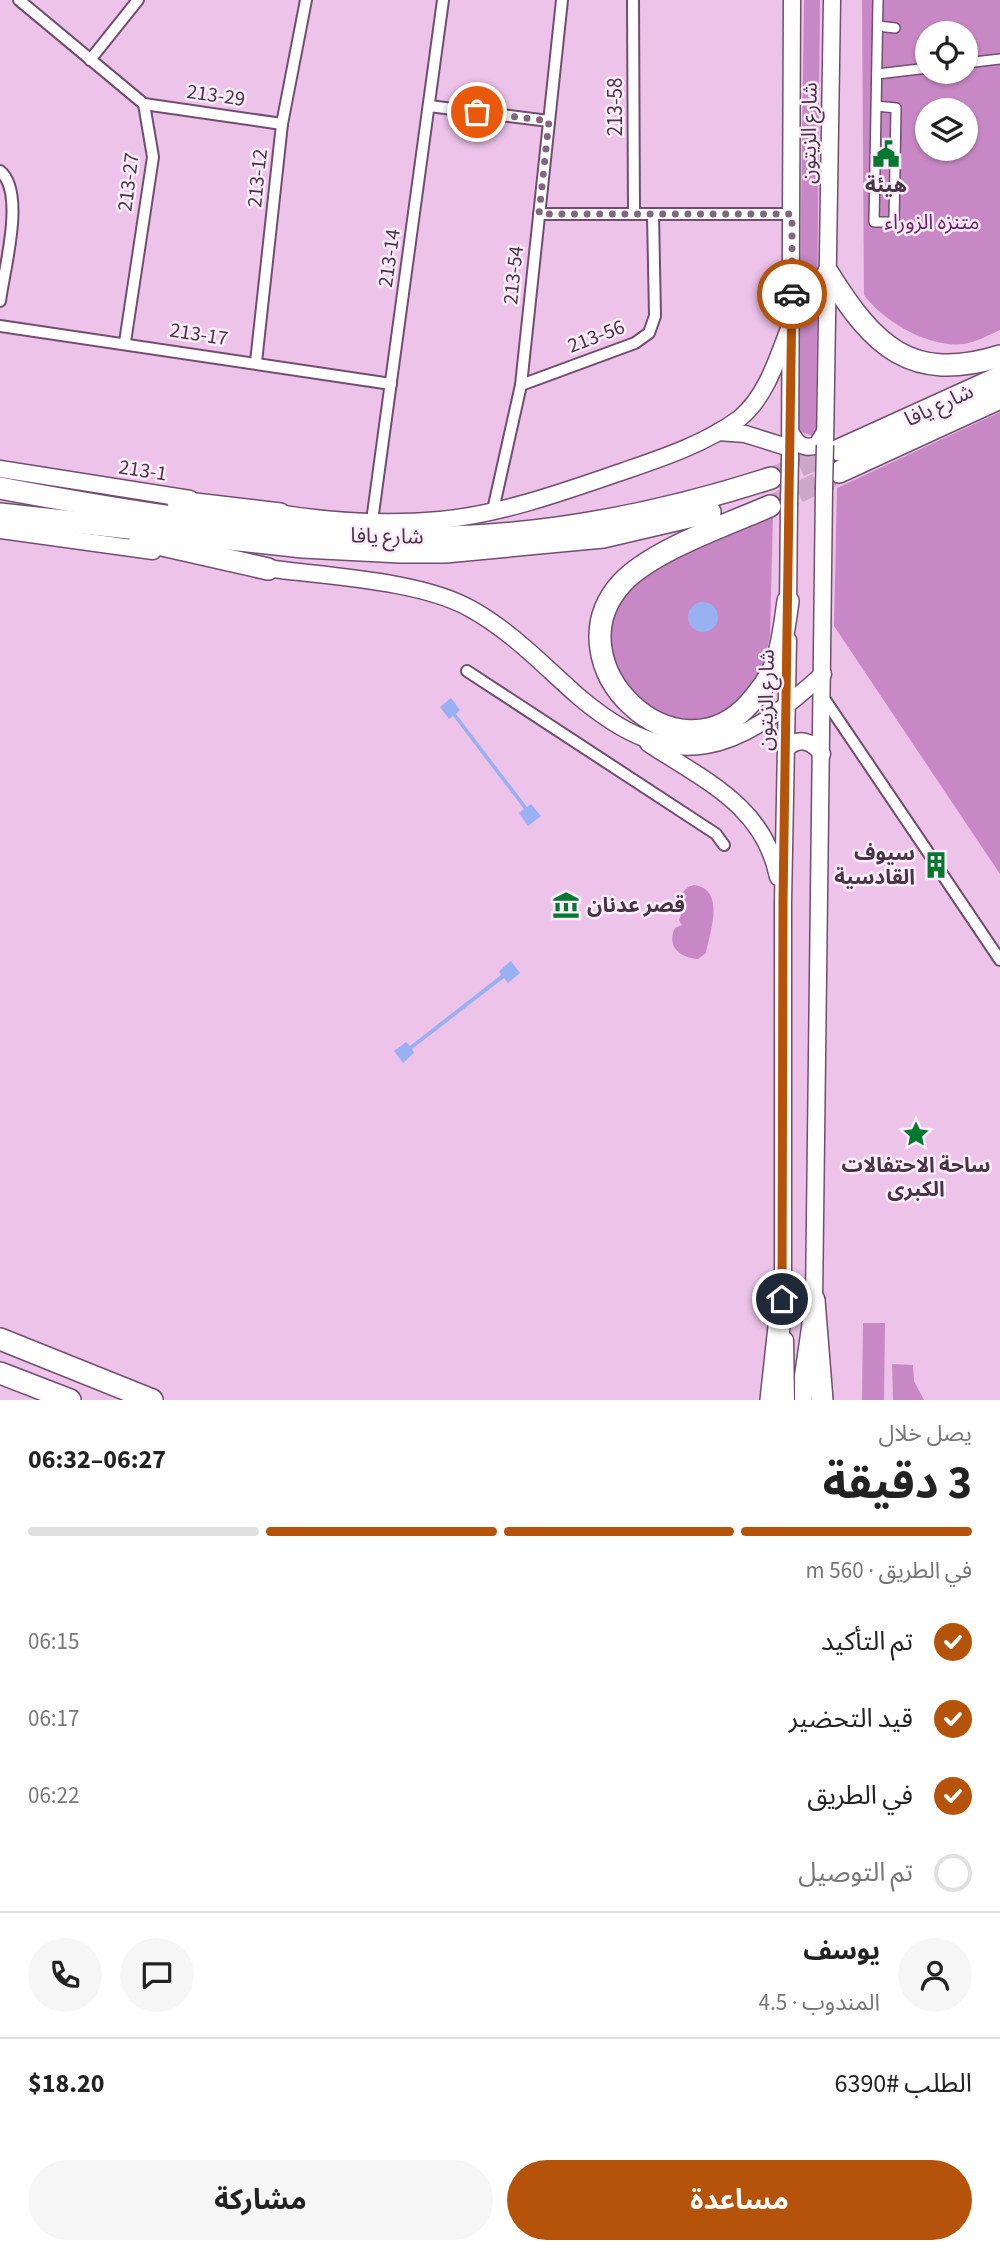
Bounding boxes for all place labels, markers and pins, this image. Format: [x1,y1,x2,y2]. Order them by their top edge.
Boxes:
pin [447,82,507,142]
public building icon: هيئة [871,139,901,169]
place label: هيئة [865,170,907,200]
place label: سيوف القادسية [834,838,915,892]
building icon: سيوف القادسية [921,850,951,880]
museum icon: قصر عدنان [551,890,581,920]
place label: قصر عدنان [587,890,685,920]
place icon: ساحة الاحتفالات الكبرى [901,1119,931,1149]
place label: ساحة الاحتفالات الكبرى [841,1150,991,1204]
pin [752,1269,812,1329]

